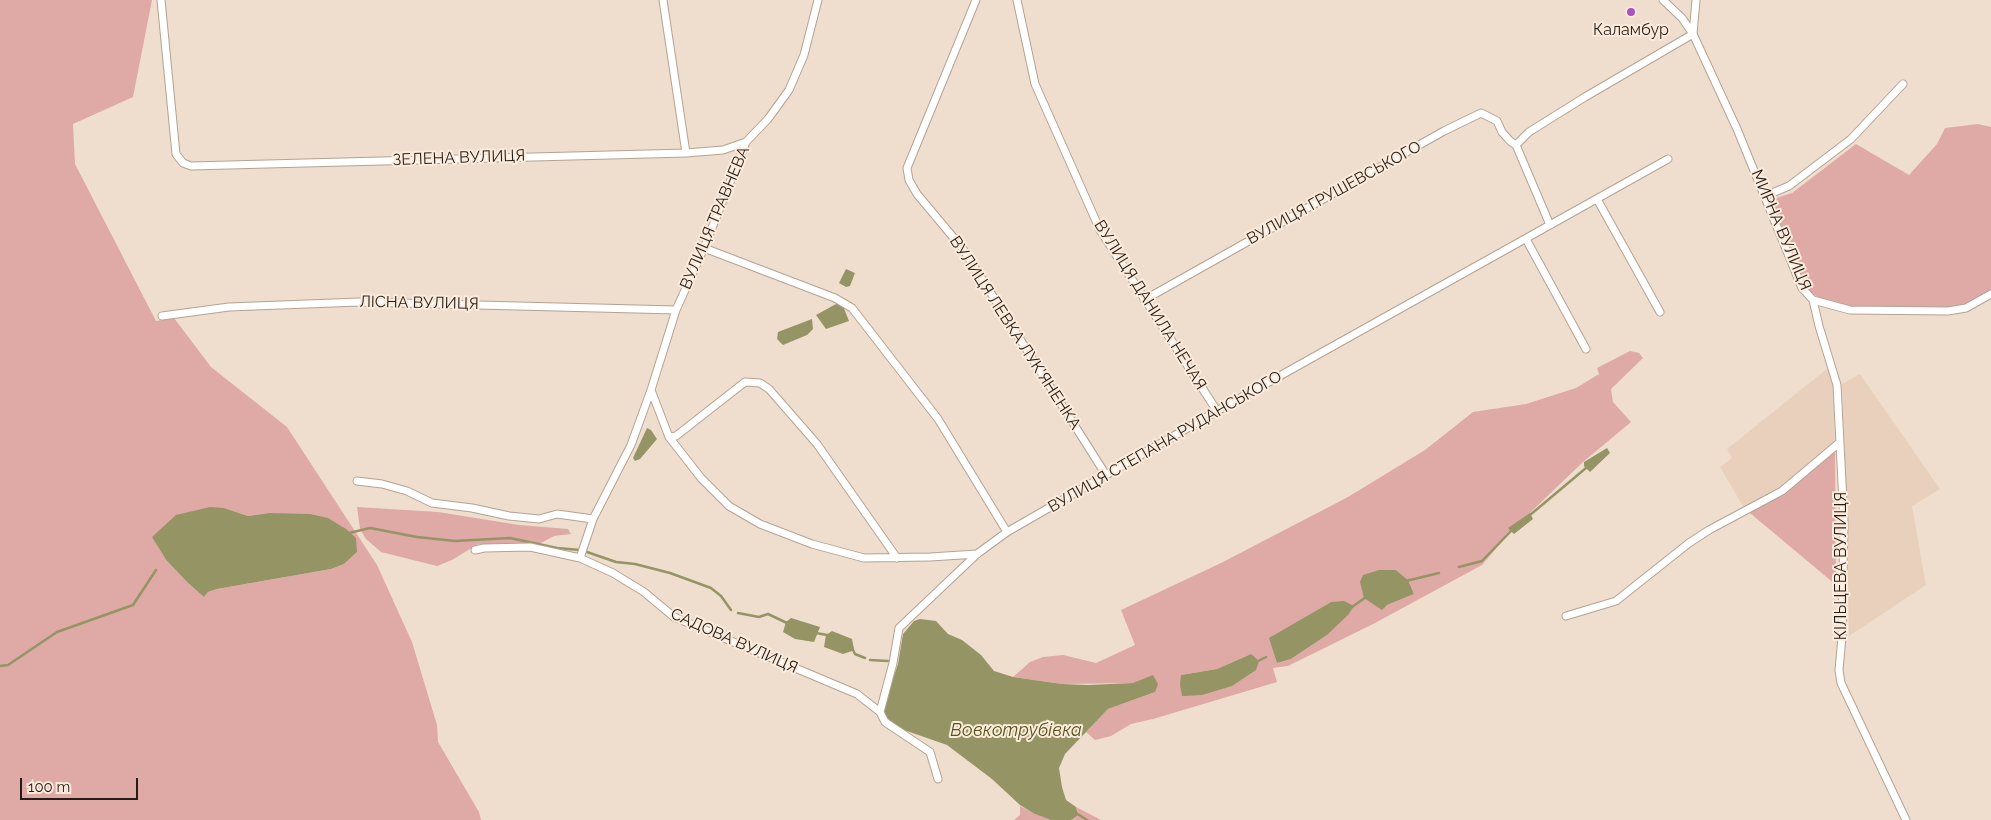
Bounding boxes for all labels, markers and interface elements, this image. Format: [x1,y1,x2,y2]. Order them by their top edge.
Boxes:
marker: Каламбур [1625,6,1637,18]
place label: Каламбур [1593,20,1669,40]
street label: ВУЛИЦЯ ГРУШЕВСЬКОГО [1243,137,1425,249]
street label: ВУЛИЦЯ ТРАВНЕВА [676,144,754,292]
street label: ЗЕЛЕНА ВУЛИЦЯ [392,146,526,170]
street label: МИРНА ВУЛИЦЯ [1747,167,1815,293]
street label: ВУЛИЦЯ ДАНИЛА НЕЧАЯ [1090,217,1210,393]
street label: ВУЛИЦЯ ЛЕВКА ЛУК'ЯНЕНКА [945,233,1085,433]
street label: ЛІСНА ВУЛИЦЯ [359,292,479,314]
street label: ВУЛИЦЯ СТЕПАНА РУДАНСЬКОГО [1045,367,1285,517]
street label: КІЛЬЦЕВА ВУЛИЦЯ [1831,492,1851,640]
street label: САДОВА ВУЛИЦЯ [667,604,801,678]
water label: Вовкотрубівка [950,720,1082,742]
scale bar [22,768,140,800]
text: 100 m [28,778,70,796]

